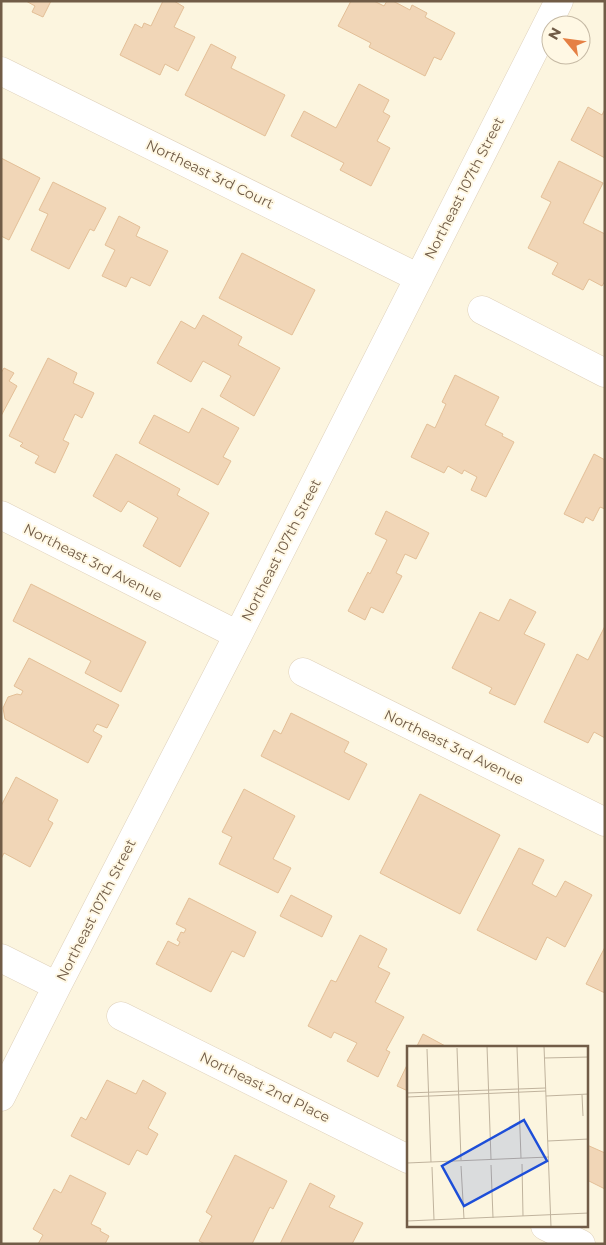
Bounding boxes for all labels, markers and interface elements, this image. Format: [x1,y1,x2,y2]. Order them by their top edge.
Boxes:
north arrow [541,15,591,65]
text: N [544,24,565,43]
street label: Northeast 107th Street [420,114,508,262]
street label: Northeast 3rd Court [143,135,277,213]
street label: Northeast 107th Street [237,476,325,624]
street label: Northeast 3rd Avenue [21,519,165,605]
street label: Northeast 3rd Avenue [381,705,527,789]
street label: Northeast 107th Street [52,836,140,984]
inset map [407,1046,588,1228]
street label: Northeast 2nd Place [197,1048,333,1126]

